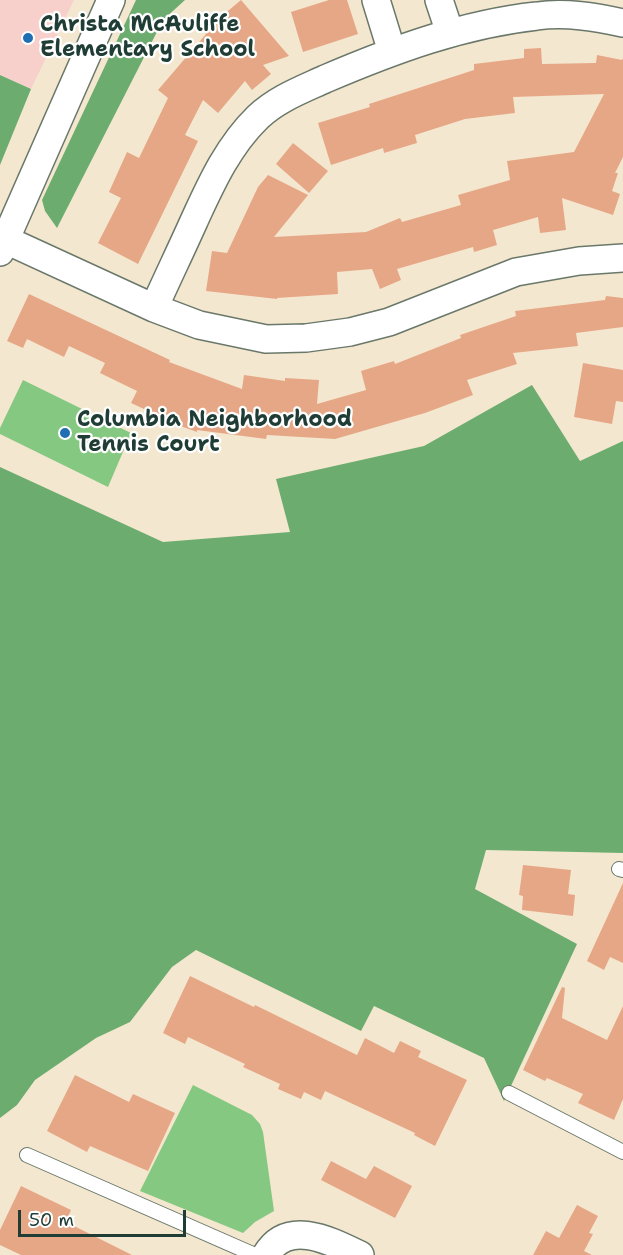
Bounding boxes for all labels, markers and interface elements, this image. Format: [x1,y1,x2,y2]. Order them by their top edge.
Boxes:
place label: Christa McAuliffe Elementary School [40,12,255,63]
marker: Christa McAuliffe Elementary School [21,31,35,45]
place label: Columbia Neighborhood Tennis Court [77,407,352,458]
marker: Columbia Neighborhood Tennis Court [58,426,72,440]
scale bar [21,1198,189,1236]
text: 50 m [29,1208,74,1232]

